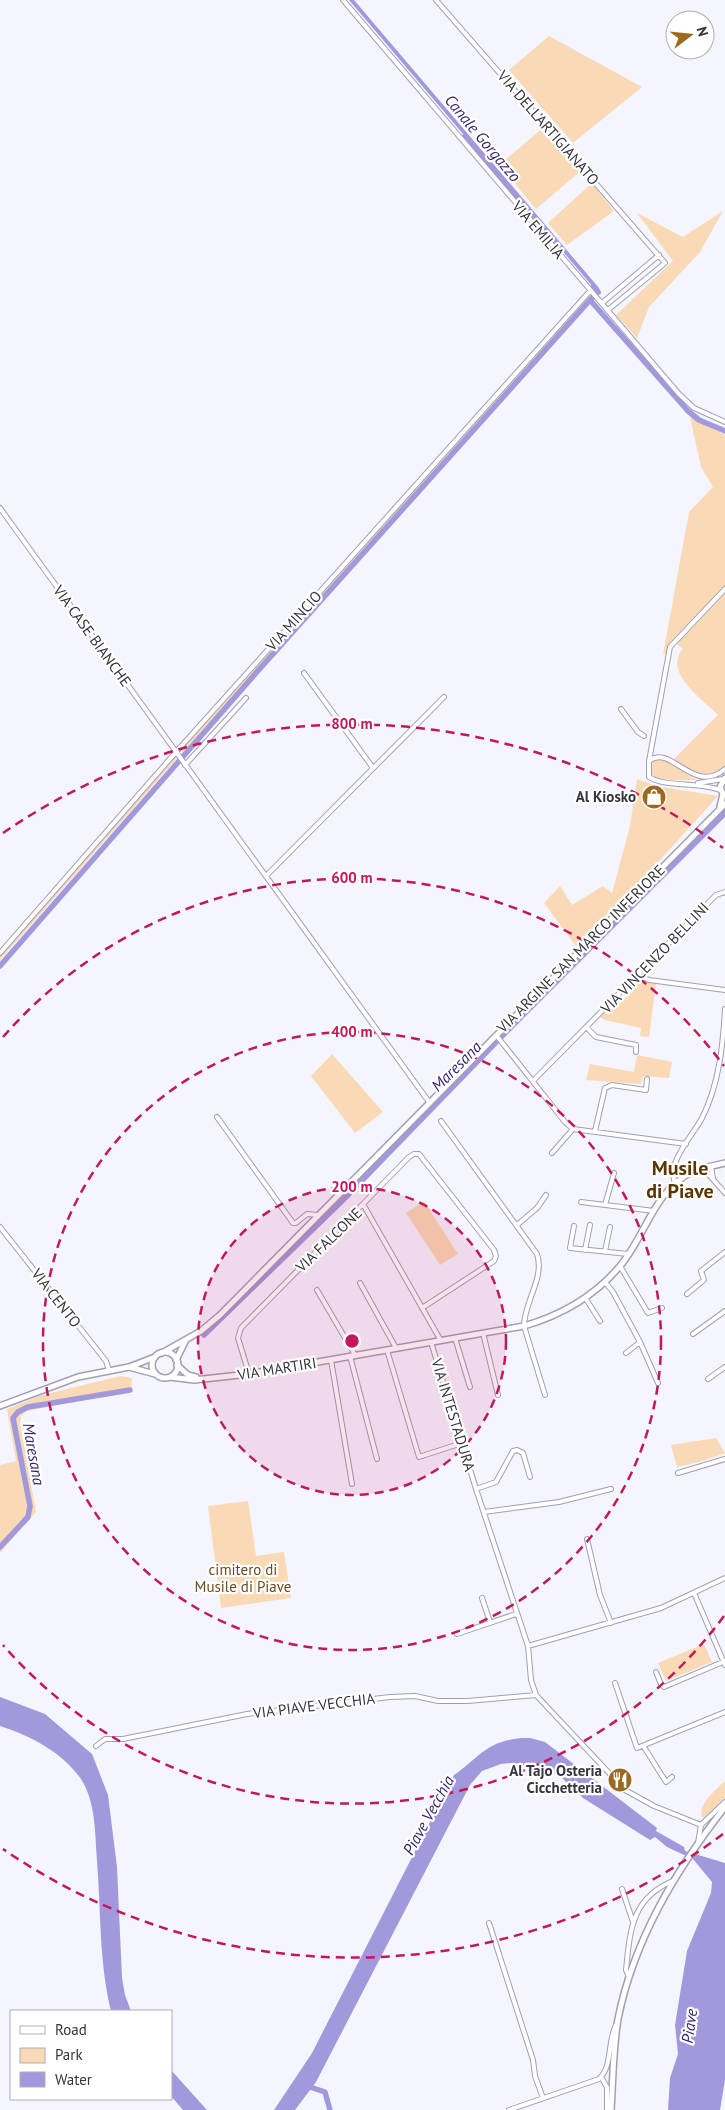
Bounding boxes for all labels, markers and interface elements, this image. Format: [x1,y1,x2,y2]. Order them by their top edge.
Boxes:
north arrow [665,10,715,60]
text: N [693,25,712,38]
street label: VIA DELL'ARTIGIANATO [493,66,603,189]
water label: Canale Gorgazzo [441,90,525,186]
street label: VIA EMILIA [508,196,569,263]
street label: VIA CASE BIANCHE [49,581,136,690]
street label: VIA MINCIO [261,587,326,655]
text: 800 m [331,714,373,733]
shop icon: Al Kiosko [641,784,667,810]
place label: Al Kiosko [576,787,636,806]
street label: VIA ARGINE SAN MARCO INFERIORE [492,861,669,1037]
text: 600 m [331,868,373,887]
street label: VIA VINCENZO BELLINI [596,898,713,1018]
text: 400 m [331,1022,373,1041]
water label: Maresana [427,1037,485,1095]
district label: Musile di Piave [646,1155,714,1204]
text: 200 m [331,1177,373,1196]
street label: VIA FALCONE [291,1203,366,1277]
street label: VIA CENTO [27,1264,85,1331]
centre of rings [343,1332,361,1350]
street label: VIA MARTIRI [235,1353,318,1384]
street label: VIA INTESTADURA [427,1355,480,1474]
water label: Maresana [19,1421,49,1487]
park label: cimitero di Musile di Piave [195,1560,291,1596]
street label: VIA PIAVE VECCHIA [251,1689,376,1723]
place label: Al Tajo Osteria Cicchetteria [509,1761,602,1797]
restaurant icon: Al Tajo Osteria Cicchetteria [607,1767,633,1793]
water label: Piave Vecchia [398,1772,458,1858]
water label: Piave [677,2007,701,2045]
legend [10,2010,172,2100]
text: Road [55,2020,87,2039]
text: Park [55,2045,83,2064]
text: Water [55,2070,92,2089]

